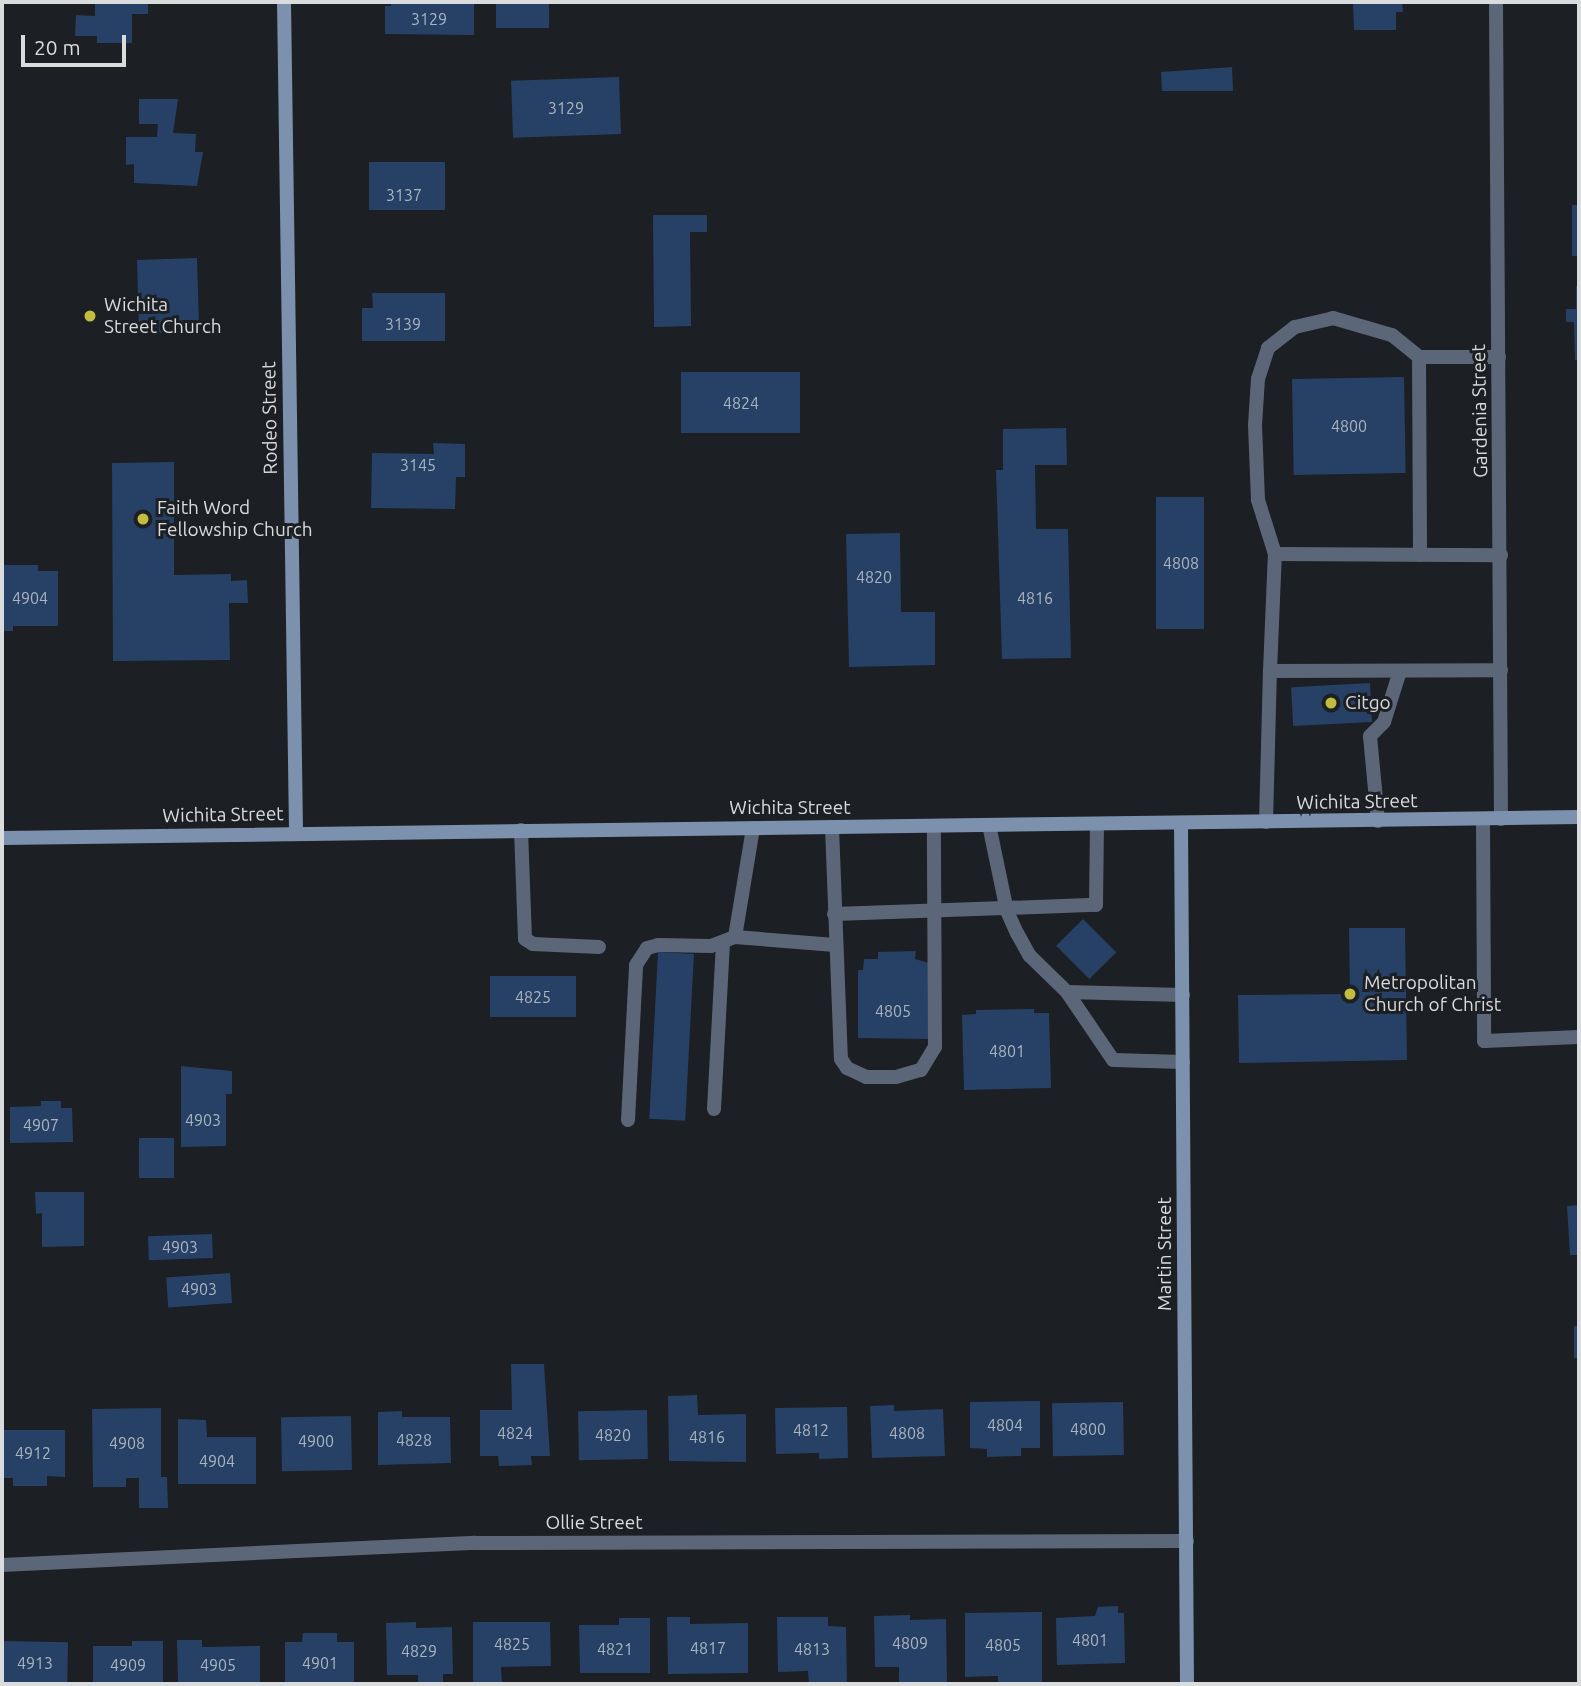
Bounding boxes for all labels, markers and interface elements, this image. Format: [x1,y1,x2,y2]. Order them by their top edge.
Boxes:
house number: 3129 [411,9,447,29]
scale bar [24,21,130,65]
text: 20 m [34,35,81,59]
house number: 3129 [548,98,584,118]
house number: 3137 [386,185,422,205]
place label: Wichita Street Church [104,294,222,338]
marker: Wichita Street Church [82,308,98,324]
house number: 3139 [385,314,421,334]
street label: Gardenia Street [1467,344,1493,478]
street label: Rodeo Street [258,361,282,475]
house number: 4824 [723,393,759,413]
house number: 4800 [1331,416,1367,436]
house number: 3145 [400,455,436,475]
place label: Faith Word Fellowship Church [157,497,313,541]
marker: Faith Word Fellowship Church [135,511,151,527]
house number: 4808 [1163,553,1199,573]
house number: 4820 [856,567,892,587]
house number: 4904 [12,588,48,608]
house number: 4816 [1017,588,1053,608]
place label: Citgo [1345,692,1391,714]
marker: Citgo [1323,695,1339,711]
street label: Wichita Street [1296,790,1418,814]
street label: Wichita Street [729,797,851,819]
street label: Wichita Street [162,803,284,827]
place label: Metropolitan Church of Christ [1364,972,1501,1016]
marker: Metropolitan Church of Christ [1342,986,1358,1002]
house number: 4825 [515,987,551,1007]
house number: 4805 [875,1001,911,1021]
house number: 4801 [989,1041,1025,1061]
house number: 4903 [185,1110,221,1130]
house number: 4907 [23,1115,59,1135]
street label: Martin Street [1154,1197,1176,1311]
house number: 4903 [162,1237,198,1257]
house number: 4903 [181,1279,217,1299]
house number: 4804 [987,1415,1023,1435]
house number: 4800 [1070,1419,1106,1439]
house number: 4812 [793,1420,829,1440]
house number: 4824 [497,1423,533,1443]
house number: 4808 [889,1423,925,1443]
house number: 4820 [595,1425,631,1445]
house number: 4816 [689,1427,725,1447]
house number: 4828 [396,1430,432,1450]
house number: 4900 [298,1431,334,1451]
house number: 4908 [109,1433,145,1453]
house number: 4912 [15,1443,51,1463]
house number: 4904 [199,1451,235,1471]
street label: Ollie Street [545,1512,643,1534]
house number: 4801 [1072,1630,1108,1650]
house number: 4809 [892,1633,928,1653]
house number: 4825 [494,1634,530,1654]
house number: 4805 [985,1635,1021,1655]
house number: 4817 [690,1638,726,1658]
house number: 4821 [597,1639,633,1659]
house number: 4813 [794,1639,830,1659]
house number: 4829 [401,1641,437,1661]
house number: 4913 [17,1653,53,1673]
house number: 4901 [302,1653,338,1673]
house number: 4909 [110,1655,146,1675]
house number: 4905 [200,1655,236,1675]

